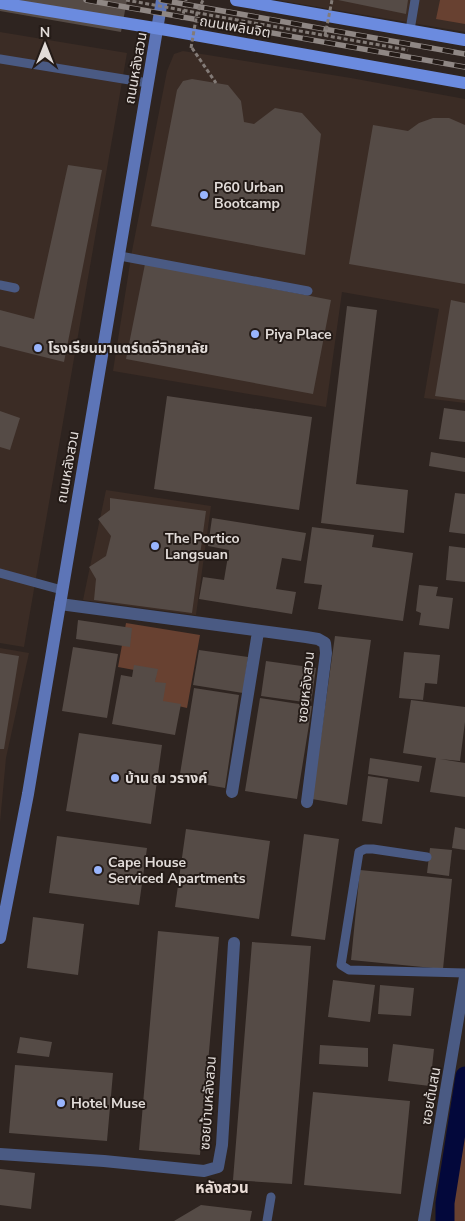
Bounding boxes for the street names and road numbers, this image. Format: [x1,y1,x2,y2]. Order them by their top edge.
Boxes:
street label: ถนนเพลินจิต [198,11,272,43]
street label: ถนนหลังสวน [120,30,152,106]
street label: ถนนหลังสวน [52,429,84,505]
street label: ซอยหลังสวน [293,651,319,723]
street label: ซอยบ้านหลังสวน [195,1055,221,1151]
street label: ซอยต้นสน [417,1066,445,1126]

